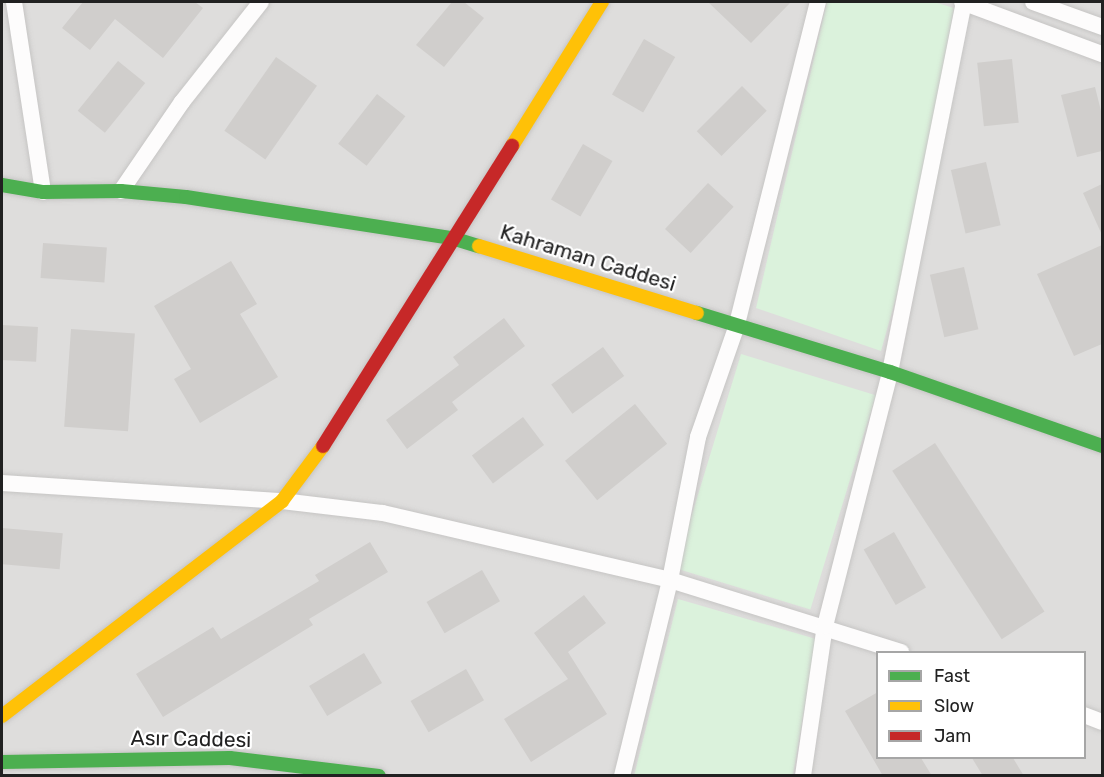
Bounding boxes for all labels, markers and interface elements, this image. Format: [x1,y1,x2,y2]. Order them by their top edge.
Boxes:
street label: Kahraman Caddesi [497,219,679,297]
legend [876,651,1086,759]
text: Fast [934,665,970,687]
text: Slow [934,695,974,717]
street label: Asır Caddesi [130,725,252,753]
text: Jam [934,725,971,747]

